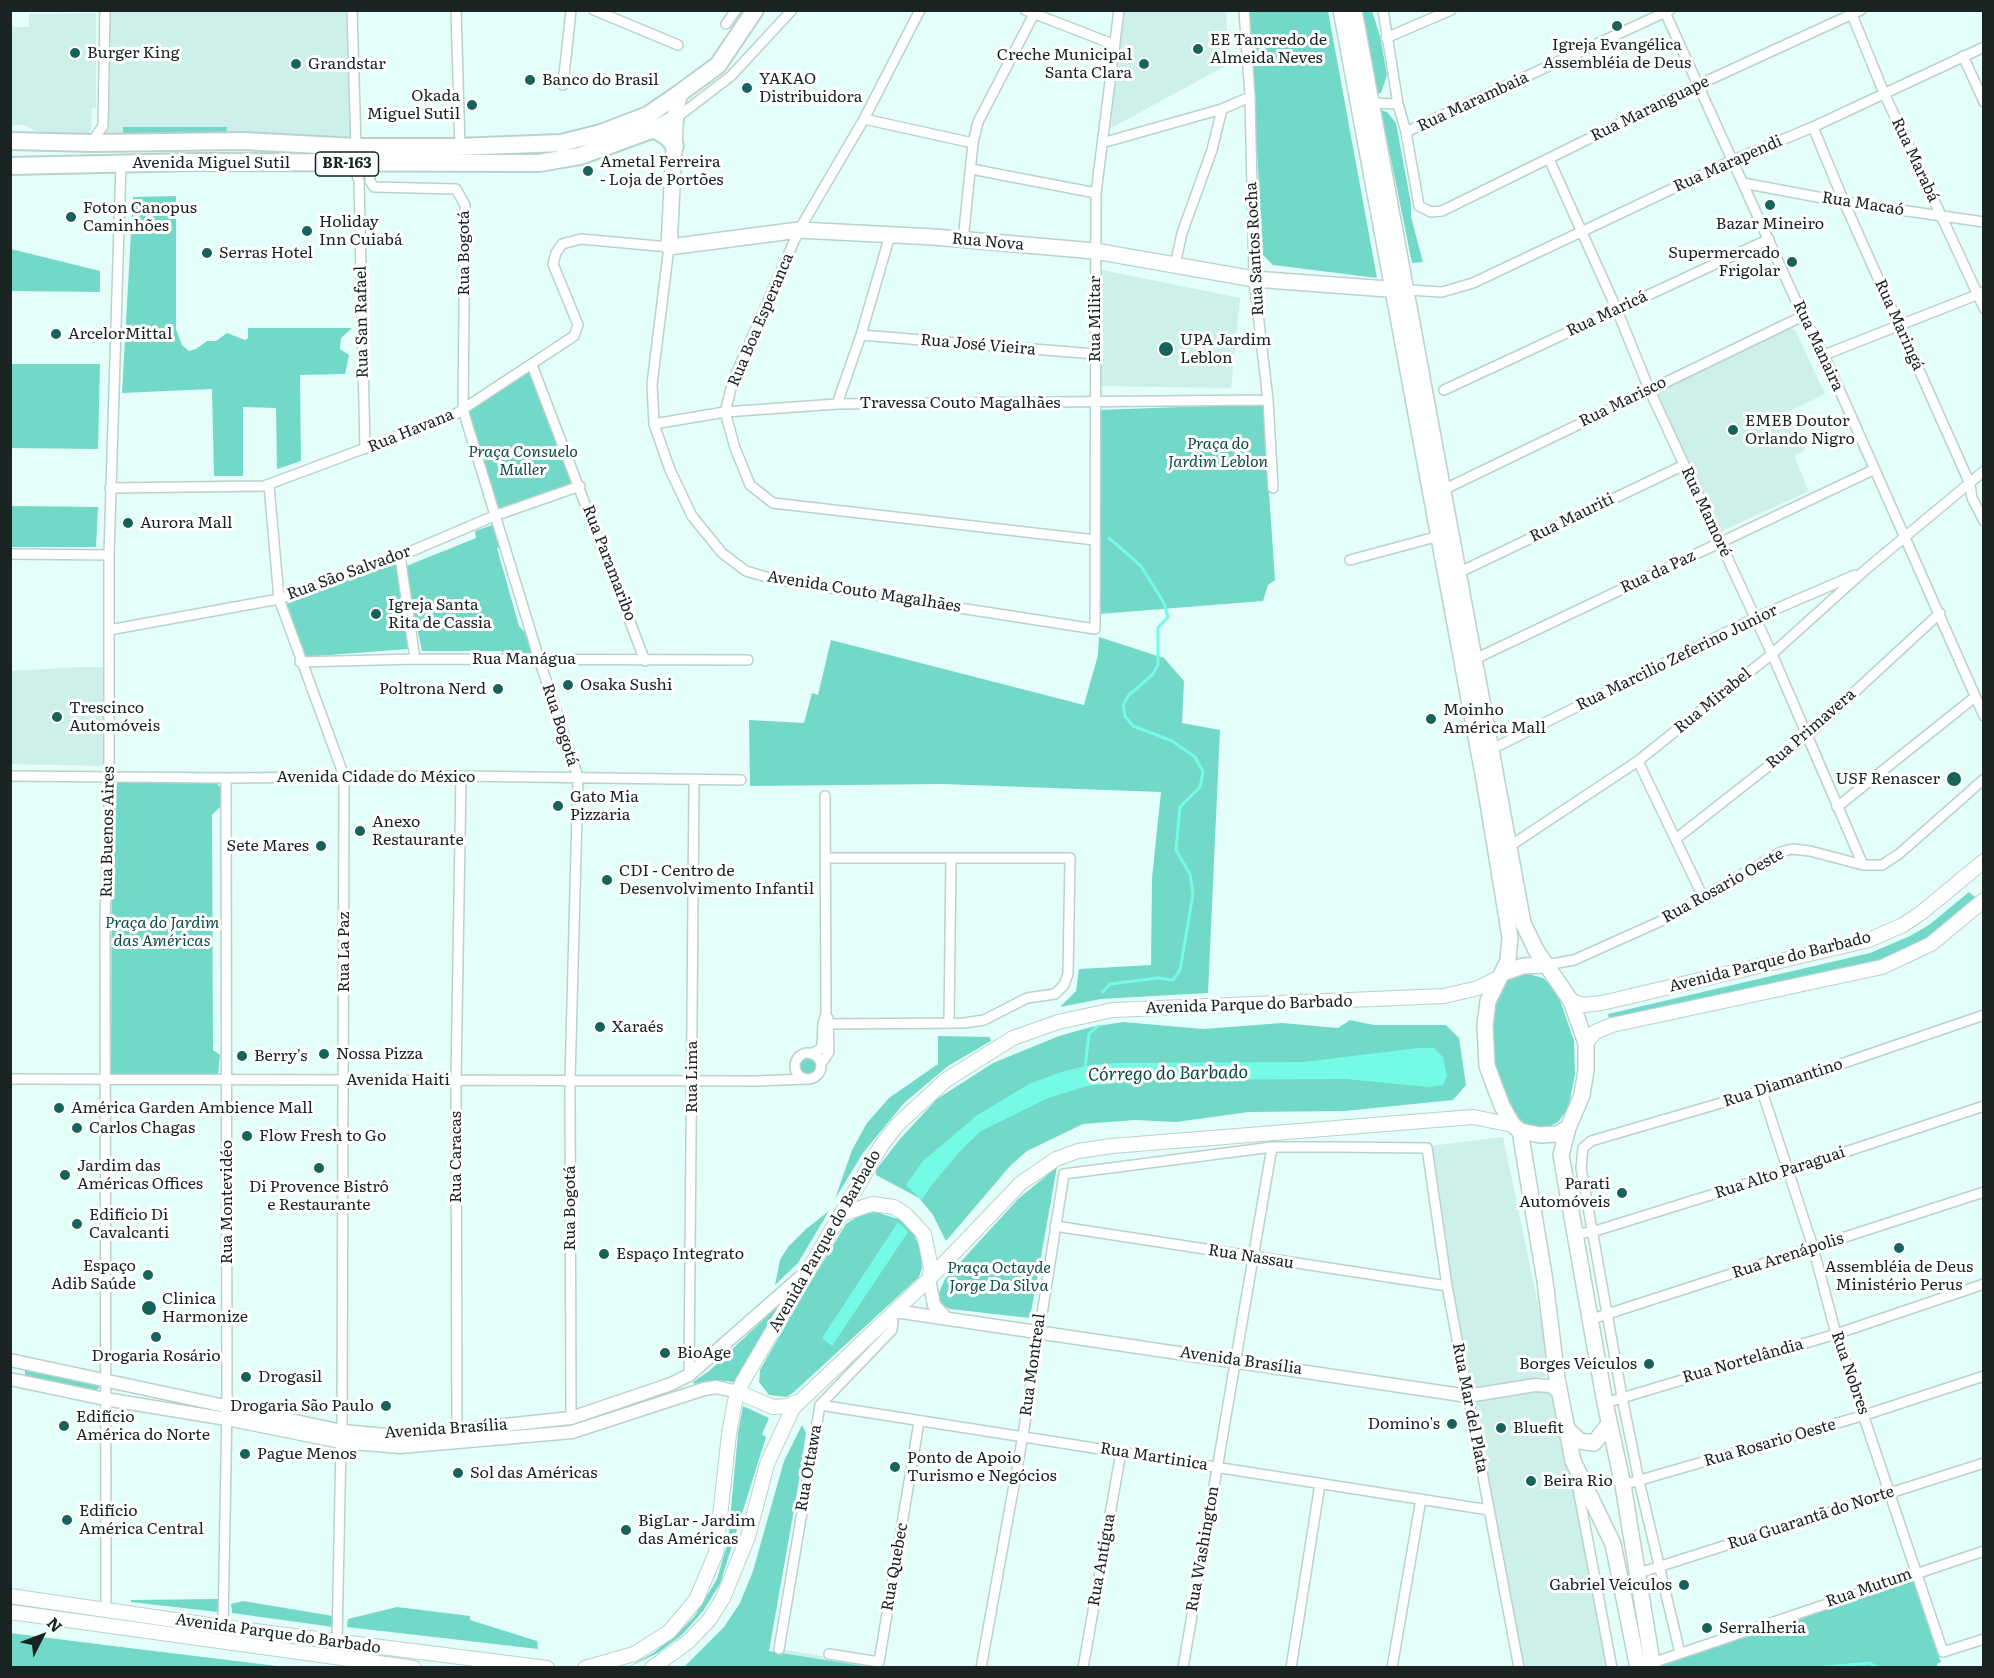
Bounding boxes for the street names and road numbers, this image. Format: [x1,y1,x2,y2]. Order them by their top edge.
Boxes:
street label: Rua Marambaia [1414,68,1532,136]
street label: Rua Maranguape [1588,72,1712,146]
street label: Rua Marabá [1887,115,1943,205]
street label: Rua Marapendi [1671,131,1785,197]
road number: BR-163 [316,152,378,176]
street label: Avenida Miguel Sutil [132,153,290,173]
street label: Rua Santos Rocha [1242,181,1268,317]
street label: Rua Macaó [1821,188,1905,220]
street label: Rua Bogotá [454,210,474,296]
street label: Rua Nova [951,229,1025,255]
street label: Rua Boa Esperanca [724,250,798,390]
street label: Rua San Rafael [351,266,373,378]
street label: Rua Militar [1085,276,1105,362]
street label: Rua Maringá [1870,276,1928,374]
street label: Rua Maricá [1564,287,1650,341]
street label: Rua Manaira [1789,298,1847,394]
street label: Rua José Vieira [920,330,1036,360]
street label: Rua Marisco [1576,373,1670,431]
street label: Travessa Couto Magalhães [859,393,1061,413]
street label: Rua Havana [365,405,457,457]
street label: Rua Mamoré [1677,464,1735,560]
street label: Rua Mauriti [1527,489,1617,547]
street label: Rua Paramaribo [578,502,640,624]
street label: Rua São Salvador [284,542,414,604]
street label: Rua da Paz [1617,546,1699,598]
street label: Avenida Couto Magalhães [766,567,962,617]
street label: Rua Marcilio Zeferino Junior [1573,601,1781,715]
street label: Rua Manágua [472,649,576,669]
street label: Rua Mirabel [1671,664,1755,738]
street label: Rua Bogotá [538,681,582,769]
street label: Rua Primavera [1762,685,1860,773]
street label: Rua Buenos Aires [97,766,119,898]
street label: Avenida Cidade do México [277,767,475,787]
street label: Rua Rosario Oeste [1659,845,1787,927]
street label: Rua La Paz [334,912,354,992]
street label: Avenida Parque do Barbado [1667,928,1873,996]
street label: Avenida Parque do Barbado [1145,992,1353,1018]
street label: Rua Lima [682,1041,702,1113]
street label: Rua Diamantino [1721,1055,1845,1111]
street label: Avenida Haiti [346,1070,450,1090]
street label: Rua Caracas [446,1111,466,1203]
street label: Rua Montevidéo [217,1140,237,1264]
street label: Rua Alto Paraguai [1712,1143,1848,1203]
street label: Avenida Parque do Barbado [765,1146,885,1336]
street label: Rua Bogotá [560,1165,580,1251]
street label: Rua Arenápolis [1730,1229,1846,1283]
street label: Rua Nassau [1207,1241,1295,1273]
street label: Rua Montreal [1016,1312,1050,1418]
street label: Rua Nobres [1827,1329,1873,1417]
street label: Rua Nortelândia [1680,1335,1806,1387]
street label: Rua Mar del Plata [1448,1341,1492,1475]
street label: Avenida Brasília [1178,1343,1304,1379]
street label: Avenida Brasília [384,1415,508,1443]
street label: Rua Rosario Oeste [1702,1415,1838,1471]
street label: Rua Ottawa [792,1423,826,1513]
street label: Rua Martinica [1099,1439,1209,1475]
street label: Rua Guarantã do Norte [1725,1482,1897,1554]
street label: Rua Washington [1182,1485,1224,1613]
street label: Rua Antigua [1084,1512,1120,1608]
street label: Rua Quebec [878,1522,912,1612]
street label: Rua Mutum [1823,1564,1915,1612]
street label: Avenida Parque do Barbado [174,1610,382,1658]

